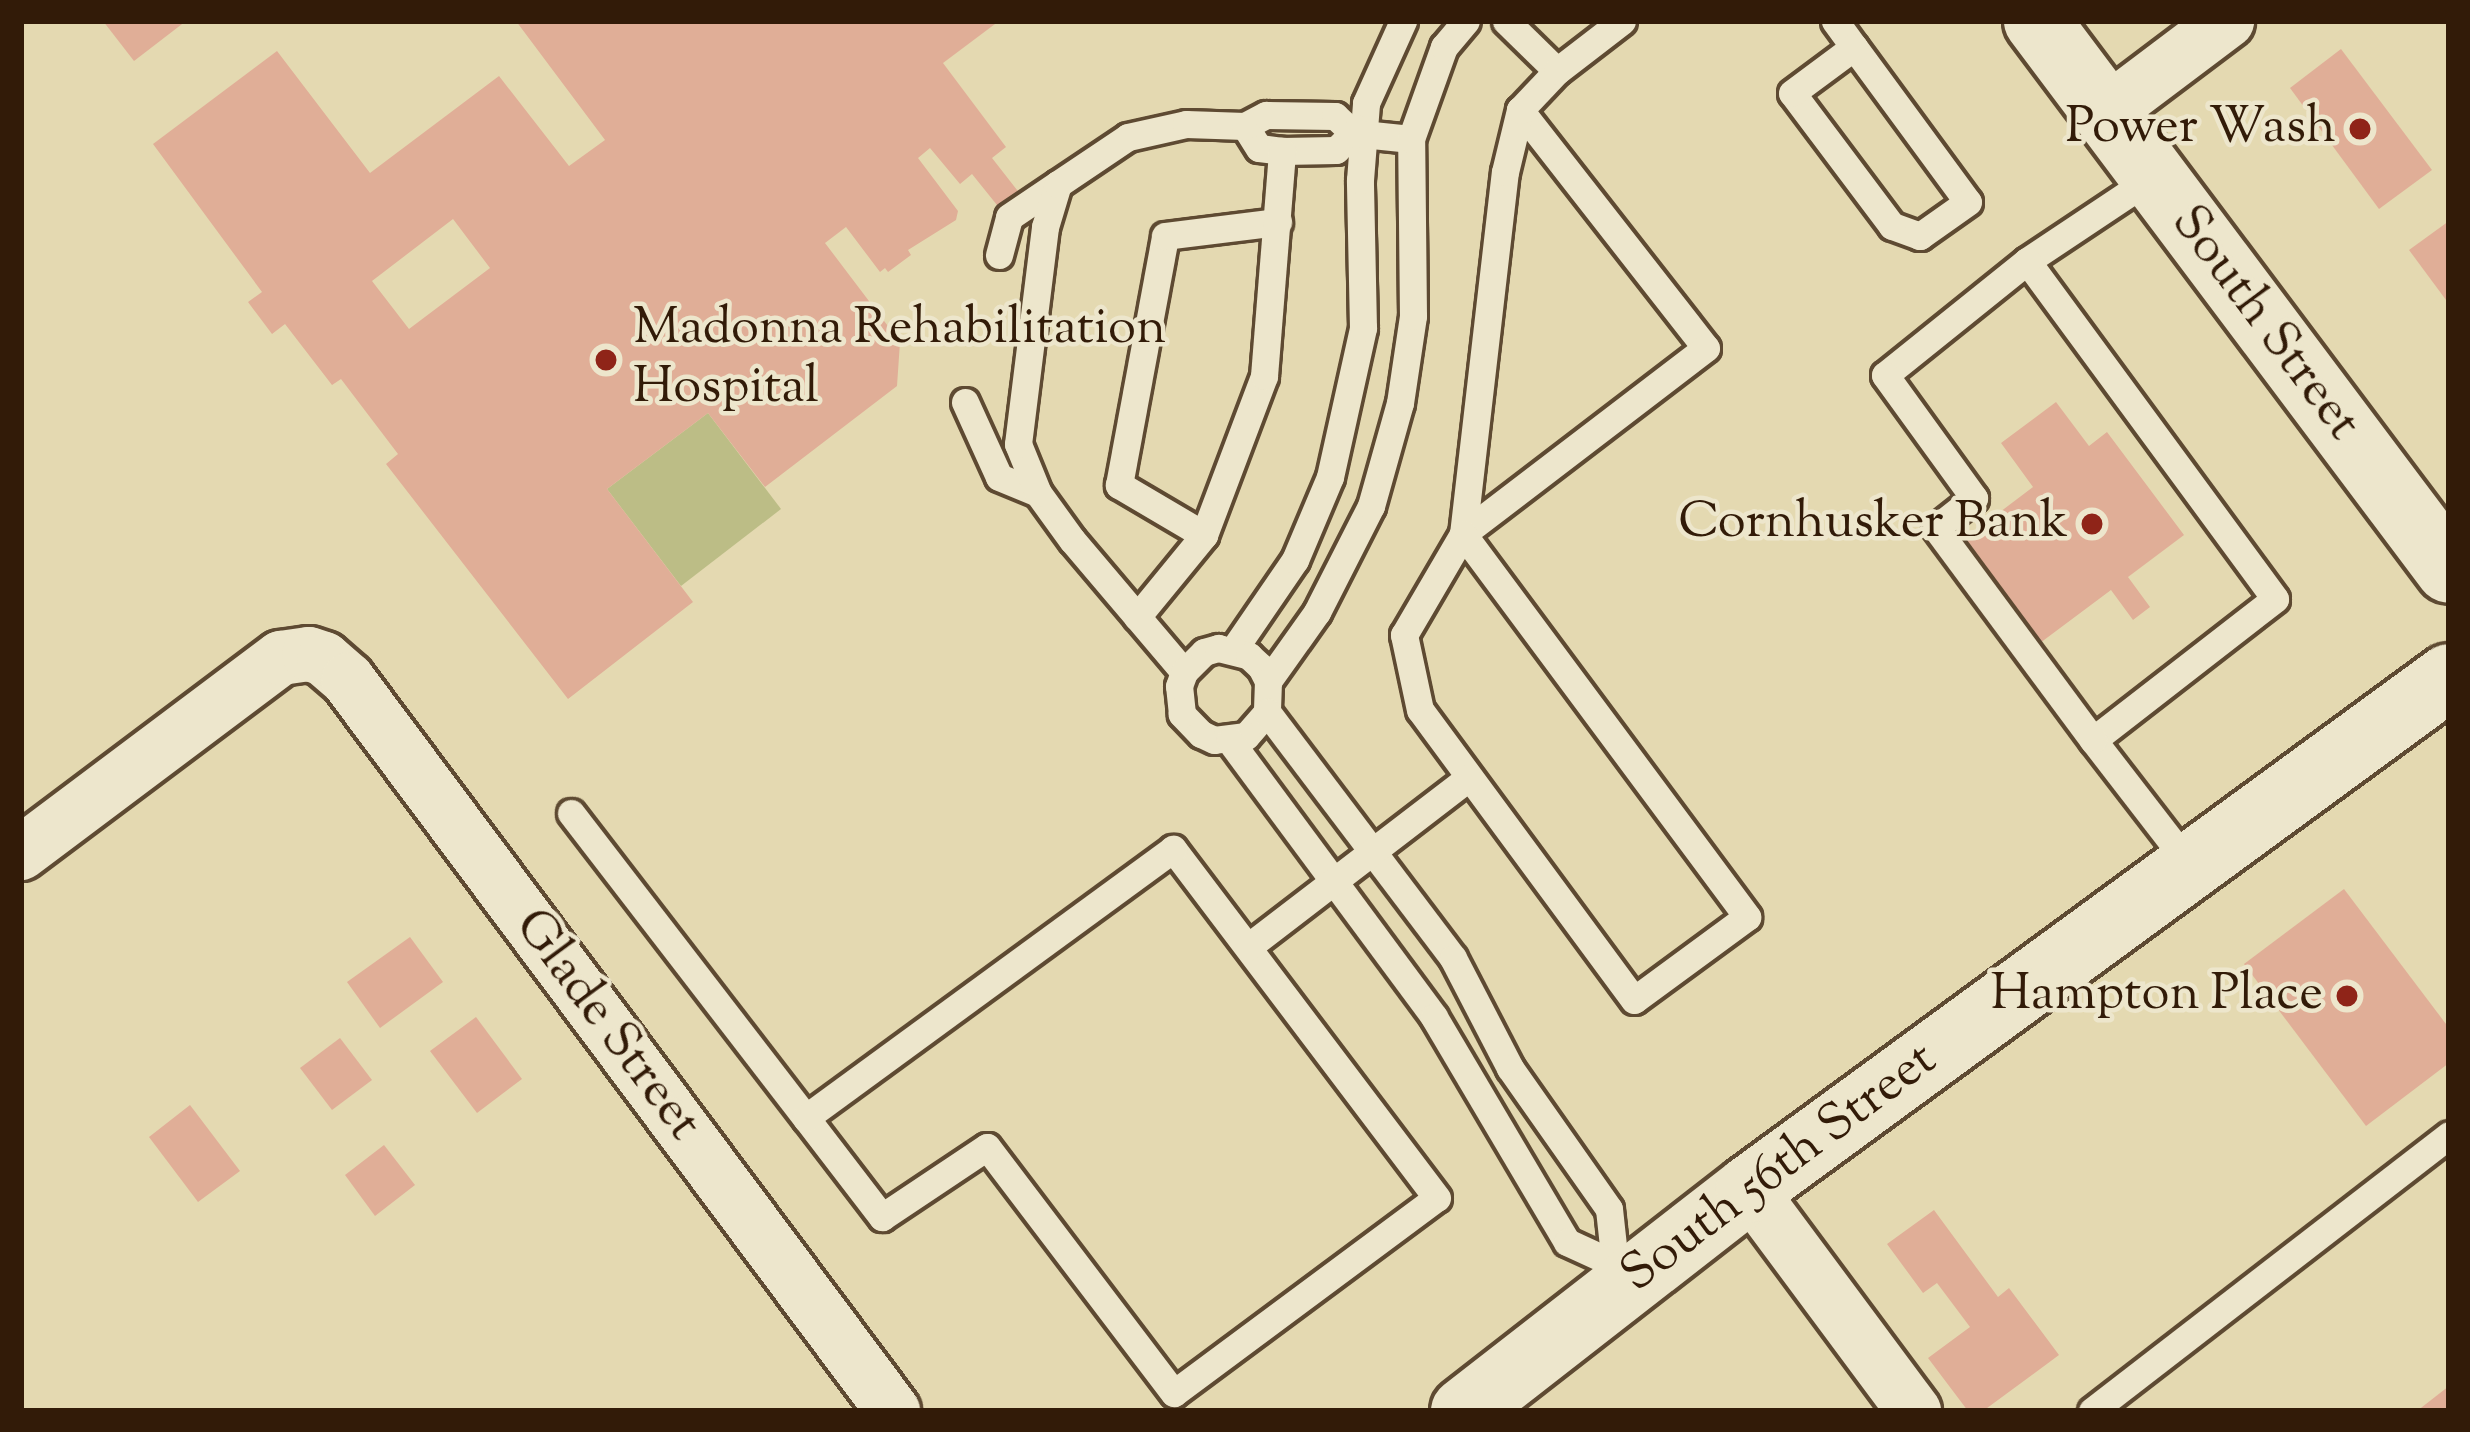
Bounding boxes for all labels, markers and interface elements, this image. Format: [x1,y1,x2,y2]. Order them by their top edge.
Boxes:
place label: Power Wash [2065,98,2336,160]
marker: Power Wash [2347,116,2373,142]
street label: South Street [2156,195,2372,453]
place label: Madonna Rehabilitation Hospital [633,300,1166,420]
marker: Madonna Rehabilitation Hospital [590,344,622,376]
place label: Cornhusker Bank [1678,493,2068,555]
marker: Cornhusker Bank [2079,511,2105,537]
street label: Glade Street [499,898,713,1154]
place label: Hampton Place [1990,965,2323,1027]
marker: Hampton Place [2334,983,2360,1009]
street label: South 56th Street [1610,1031,1950,1307]

